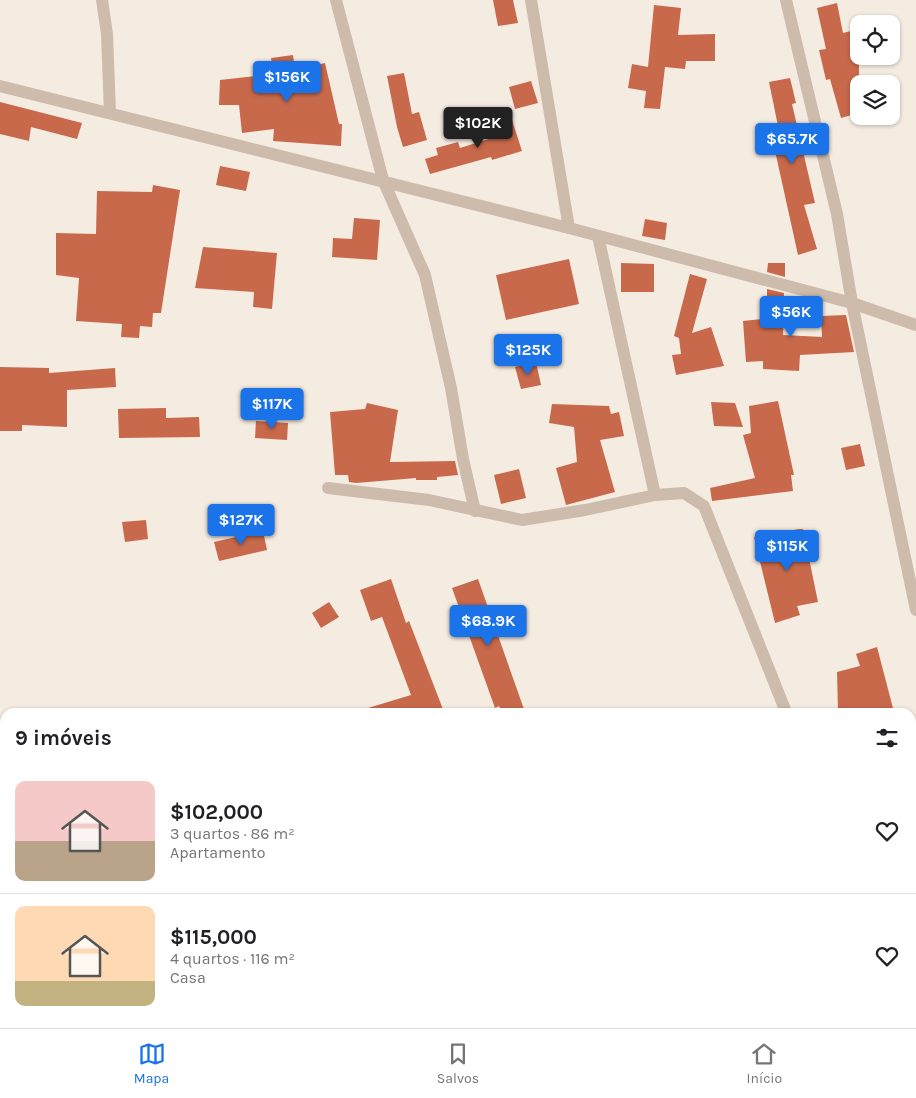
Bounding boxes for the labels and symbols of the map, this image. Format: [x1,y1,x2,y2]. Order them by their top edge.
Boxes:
pin: $156K [252,61,322,103]
pin: $102K [443,106,513,149]
pin: $65.7K [751,122,833,165]
pin: $56K [761,296,821,338]
pin: $125K [493,334,563,376]
pin: $117K [237,388,307,430]
pin: $127K [206,504,276,546]
pin: $115K [752,530,822,572]
pin: $68.9K [447,604,529,647]

